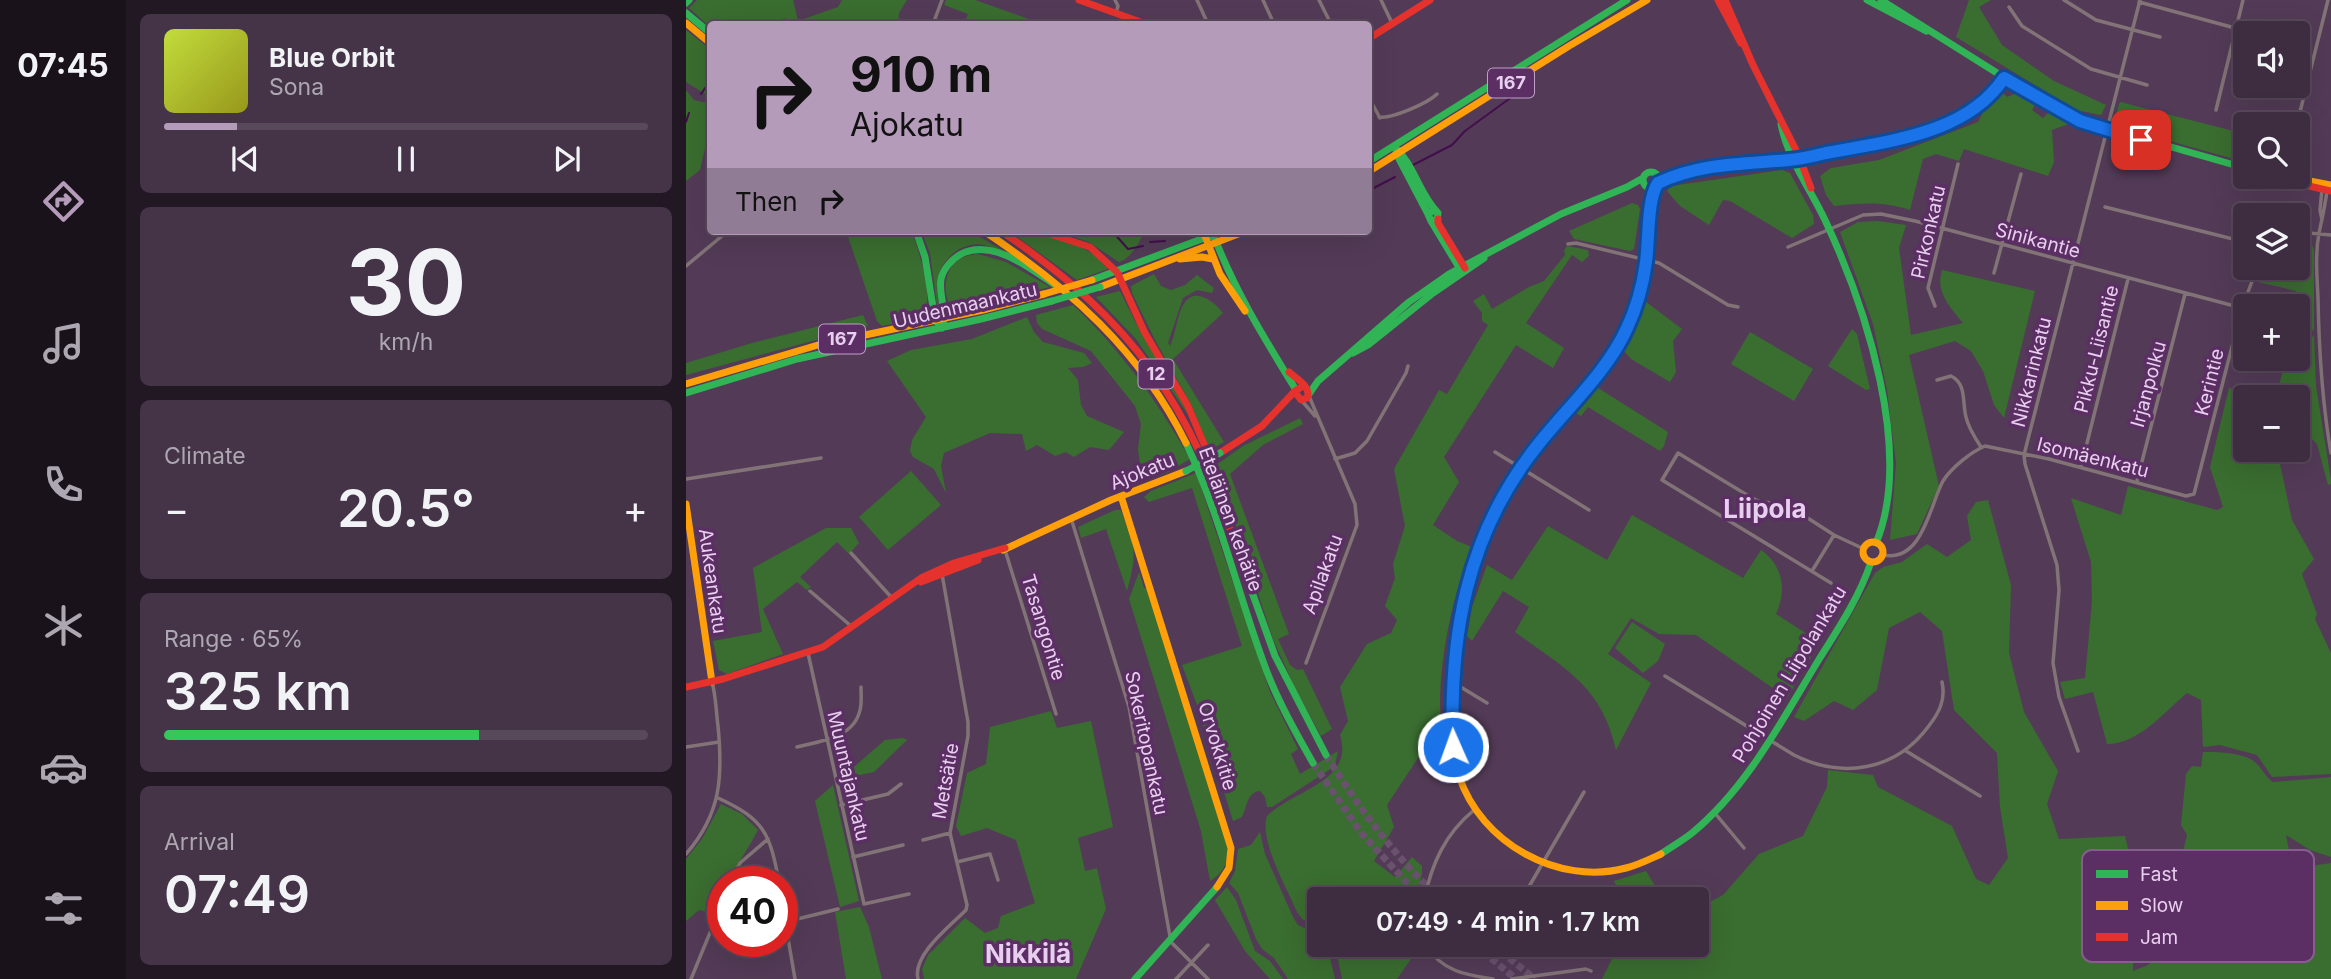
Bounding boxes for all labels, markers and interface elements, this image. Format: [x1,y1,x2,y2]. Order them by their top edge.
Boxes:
map controls [2233,21,2310,462]
button: sound [2233,21,2310,98]
text: Blue Orbit [269,42,395,73]
text: 910 m [850,45,992,104]
text: 07:45 [17,46,109,85]
icon: right [735,49,826,140]
road number: 167 [1488,68,1534,98]
text: Sona [269,73,324,101]
text: Ajokatu [850,105,964,144]
pin [2111,110,2171,170]
button: search [2233,112,2310,189]
icon: arrive [2122,121,2160,159]
icon: previous [226,140,264,178]
icon: pause [387,140,425,178]
icon: next [548,140,586,178]
icon: directions [39,177,88,226]
icon: right [812,182,850,220]
street label: Pirkonkatu [1907,183,1950,281]
text: Then [735,186,798,217]
button: layers [2233,203,2310,280]
street label: Sinikantie [1993,218,2083,263]
text: 30 [346,227,466,337]
street label: Uudenmaankatu [891,278,1039,333]
street label: Pikku-Liisantie [2070,283,2123,415]
button: + [2233,294,2310,371]
street label: Nikkarinkatu [2007,315,2056,429]
icon: music [39,319,88,368]
road number: 167 [819,324,865,354]
text: km/h [379,328,433,356]
street label: Irjanpolku [2126,338,2171,430]
street label: Kerintie [2190,346,2229,418]
road number: 12 [1138,360,1174,388]
button: − [2233,385,2310,462]
street label: Isomäenkatu [2034,432,2151,483]
text: Climate [164,442,246,470]
street label: Eteläinen kehätie [1194,444,1267,595]
street label: Ajokatu [1107,448,1178,495]
icon: phone [39,460,88,509]
text: 20.5° [337,477,475,540]
text: − [164,486,189,532]
text: + [623,486,648,532]
district label: Liipola [1723,493,1807,524]
street label: Aukeankatu [694,527,731,635]
street label: Apilakatu [1297,531,1347,617]
street label: Tasangontie [1016,571,1071,683]
street label: Pohjoinen Liipolankatu [1728,582,1851,767]
icon: climate [39,601,88,650]
text: Range · 65% [164,625,303,653]
text: 325 km [164,660,352,723]
street label: Sokeritopankatu [1120,669,1173,817]
street label: Orvokkitie [1193,699,1242,793]
street label: Muuntajankatu [822,709,875,843]
position arrow [1416,710,1490,784]
street label: Metsätie [927,741,963,821]
icon: car [39,743,88,792]
text: Arrival [164,828,235,856]
legend [2082,850,2314,962]
text: 07:49 [164,863,310,926]
text: Fast [2140,863,2178,886]
speed limit sign: 40 [707,866,798,957]
icon: filters [39,884,88,933]
text: Slow [2140,894,2183,917]
text: 07:49 · 4 min · 1.7 km [1376,906,1640,937]
text: Jam [2140,926,2178,949]
district label: Nikkilä [985,938,1071,969]

